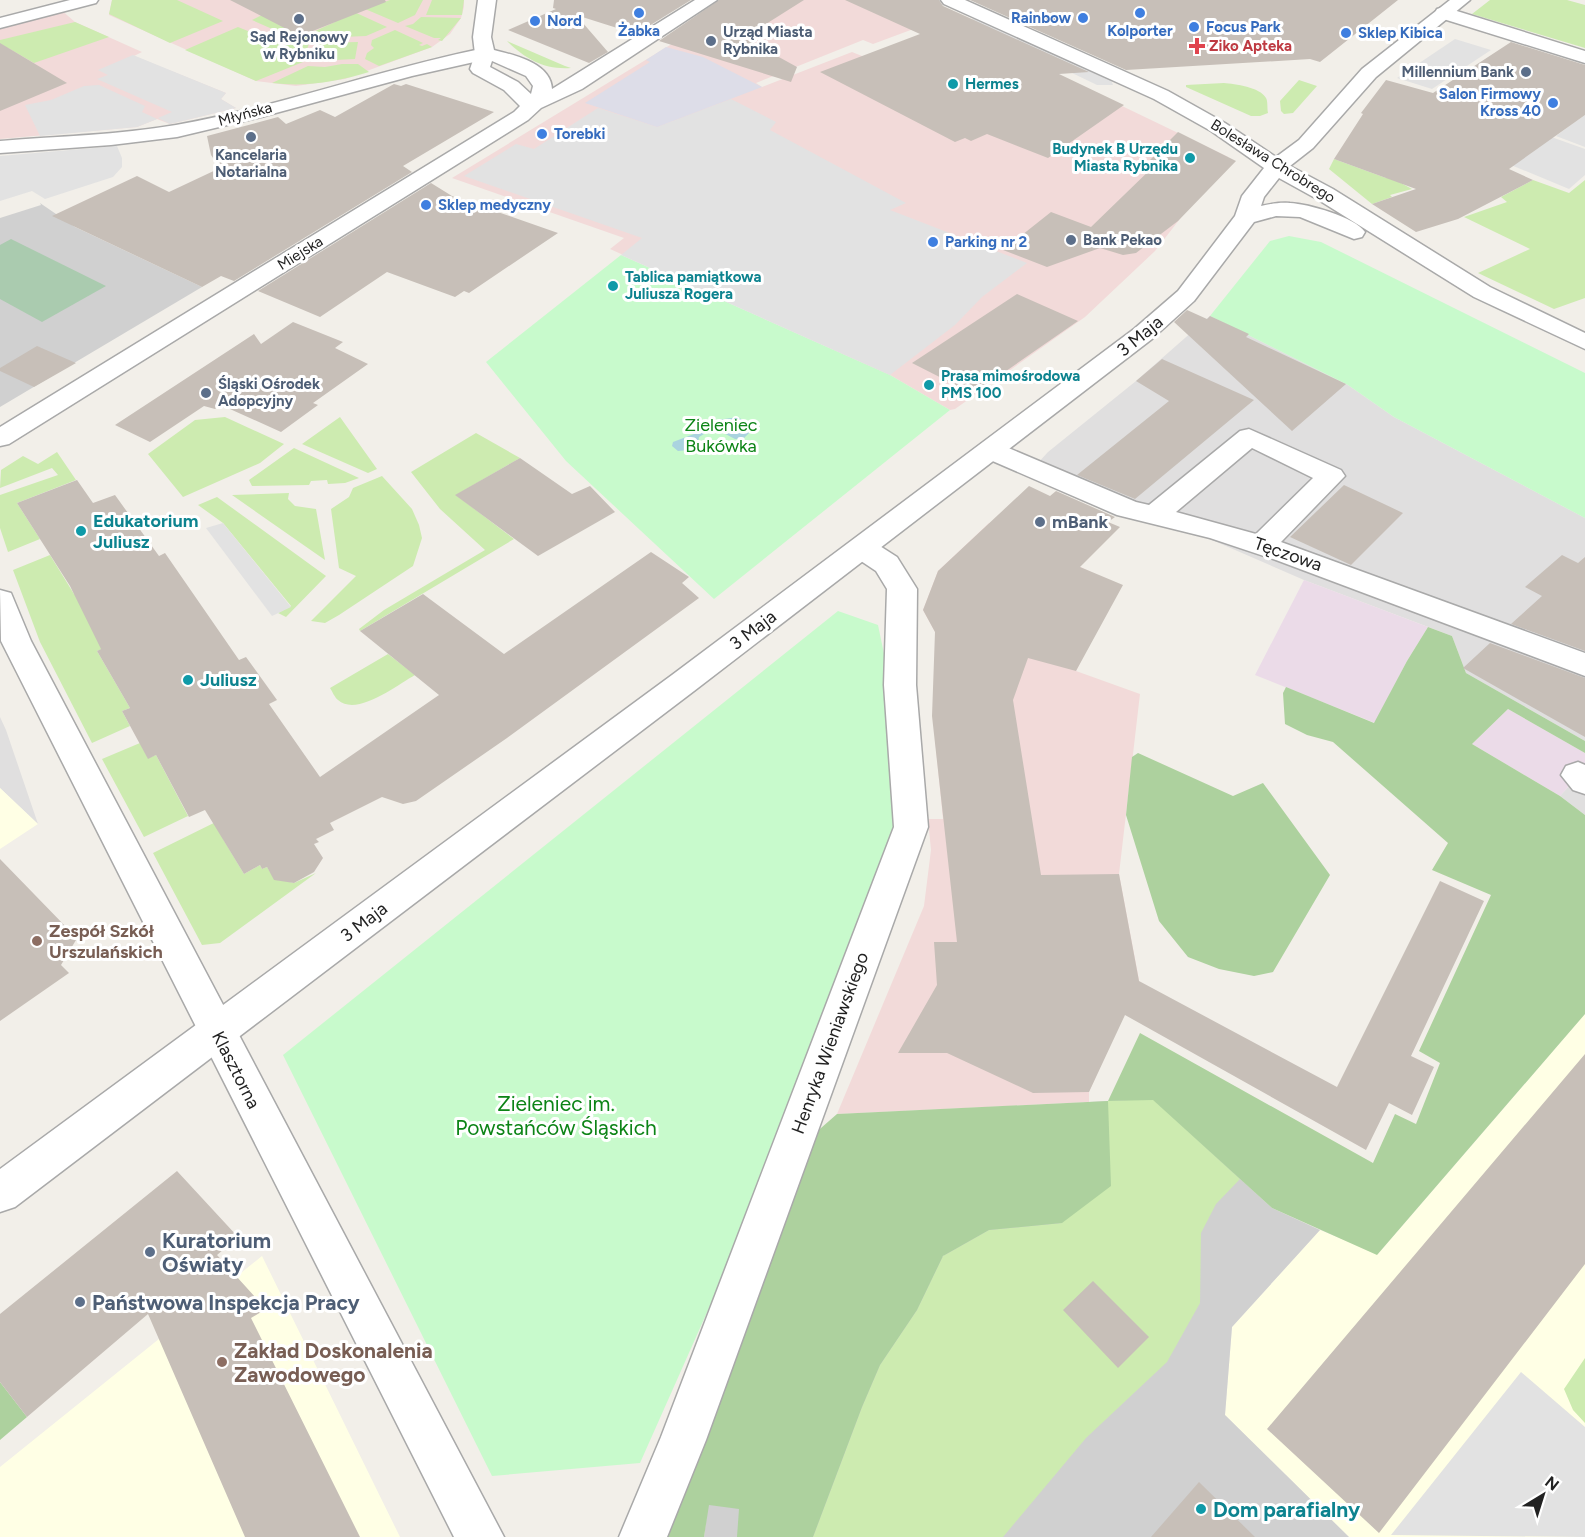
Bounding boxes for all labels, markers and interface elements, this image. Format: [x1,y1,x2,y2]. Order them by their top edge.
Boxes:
marker: Żabka [632,6,646,20]
marker: Kolporter [1133,6,1147,20]
place label: Rainbow [1011,9,1071,27]
marker: Rainbow [1076,11,1090,25]
marker: Sąd Rejonowy w Rybniku [292,12,306,26]
place label: Nord [547,12,582,30]
marker: Nord [528,14,542,28]
place label: Focus Park [1206,18,1281,36]
marker: Focus Park [1187,20,1201,34]
place label: Żabka [618,21,660,40]
place label: Kolporter [1107,22,1173,40]
place label: Urząd Miasta Rybnika [723,23,812,58]
place label: Sklep Kibica [1358,24,1443,42]
marker: Sklep Kibica [1339,26,1353,40]
place label: Sąd Rejonowy w Rybniku [250,28,349,63]
marker: Urząd Miasta Rybnika [704,34,718,48]
place label: Ziko Apteka [1209,37,1292,55]
marker: Ziko Apteka [1190,39,1204,53]
place label: Millennium Bank [1402,63,1514,81]
marker: Millennium Bank [1519,65,1533,79]
place label: Hermes [965,75,1019,93]
marker: Hermes [946,77,960,91]
place label: Salon Firmowy Kross 40 [1439,85,1541,120]
marker: Salon Firmowy Kross 40 [1546,96,1560,110]
street label: Młyńska [216,98,274,130]
street label: Bolesława Chrobrego [1207,115,1339,207]
place label: Torebki [554,125,605,143]
marker: Torebki [535,127,549,141]
marker: Kancelaria Notarialna [244,130,258,144]
place label: Budynek B Urzędu Miasta Rybnika [1052,140,1178,175]
place label: Kancelaria Notarialna [215,146,287,181]
marker: Budynek B Urzędu Miasta Rybnika [1183,151,1197,165]
place label: Sklep medyczny [438,196,551,214]
marker: Sklep medyczny [419,198,433,212]
place label: Bank Pekao [1083,231,1162,249]
street label: Miejska [274,232,326,274]
place label: Parking nr 2 [945,233,1027,251]
marker: Bank Pekao [1064,233,1078,247]
marker: Parking nr 2 [926,235,940,249]
place label: Tablica pamiątkowa Juliusza Rogera [625,268,761,303]
marker: Tablica pamiątkowa Juliusza Rogera [606,279,620,293]
street label: 3 Maja [1113,311,1167,361]
place label: Prasa mimośrodowa PMS 100 [941,367,1080,402]
place label: Śląski Ośrodek Adopcyjny [218,375,320,410]
marker: Prasa mimośrodowa PMS 100 [922,378,936,392]
marker: Śląski Ośrodek Adopcyjny [199,386,213,400]
park label: Zieleniec Bukówka [684,414,758,457]
place label: Edukatorium Juliusz [93,510,198,553]
place label: mBank [1052,511,1109,533]
marker: mBank [1033,515,1047,529]
marker: Edukatorium Juliusz [74,524,88,538]
street label: Tęczowa [1251,532,1325,576]
street label: 3 Maja [725,605,781,655]
place label: Juliusz [200,669,257,691]
marker: Juliusz [181,673,195,687]
street label: 3 Maja [336,897,392,947]
place label: Zespół Szkół Urszulańskich [49,920,163,963]
marker: Zespół Szkół Urszulańskich [30,934,44,948]
street label: Henryka Wieniawskiego [787,949,873,1137]
street label: Klasztorna [207,1028,265,1112]
park label: Zieleniec im. Powstańców Śląskich [455,1091,657,1140]
place label: Kuratorium Oświaty [162,1228,271,1277]
marker: Kuratorium Oświaty [143,1245,157,1259]
place label: Państwowa Inspekcja Pracy [92,1290,360,1315]
marker: Państwowa Inspekcja Pracy [73,1295,87,1309]
place label: Zakład Doskonalenia Zawodowego [234,1338,433,1387]
marker: Zakład Doskonalenia Zawodowego [215,1355,229,1369]
north arrow [1513,1465,1573,1525]
text: N [1541,1472,1563,1495]
place label: Dom parafialny [1213,1497,1361,1522]
marker: Dom parafialny [1194,1502,1208,1516]

